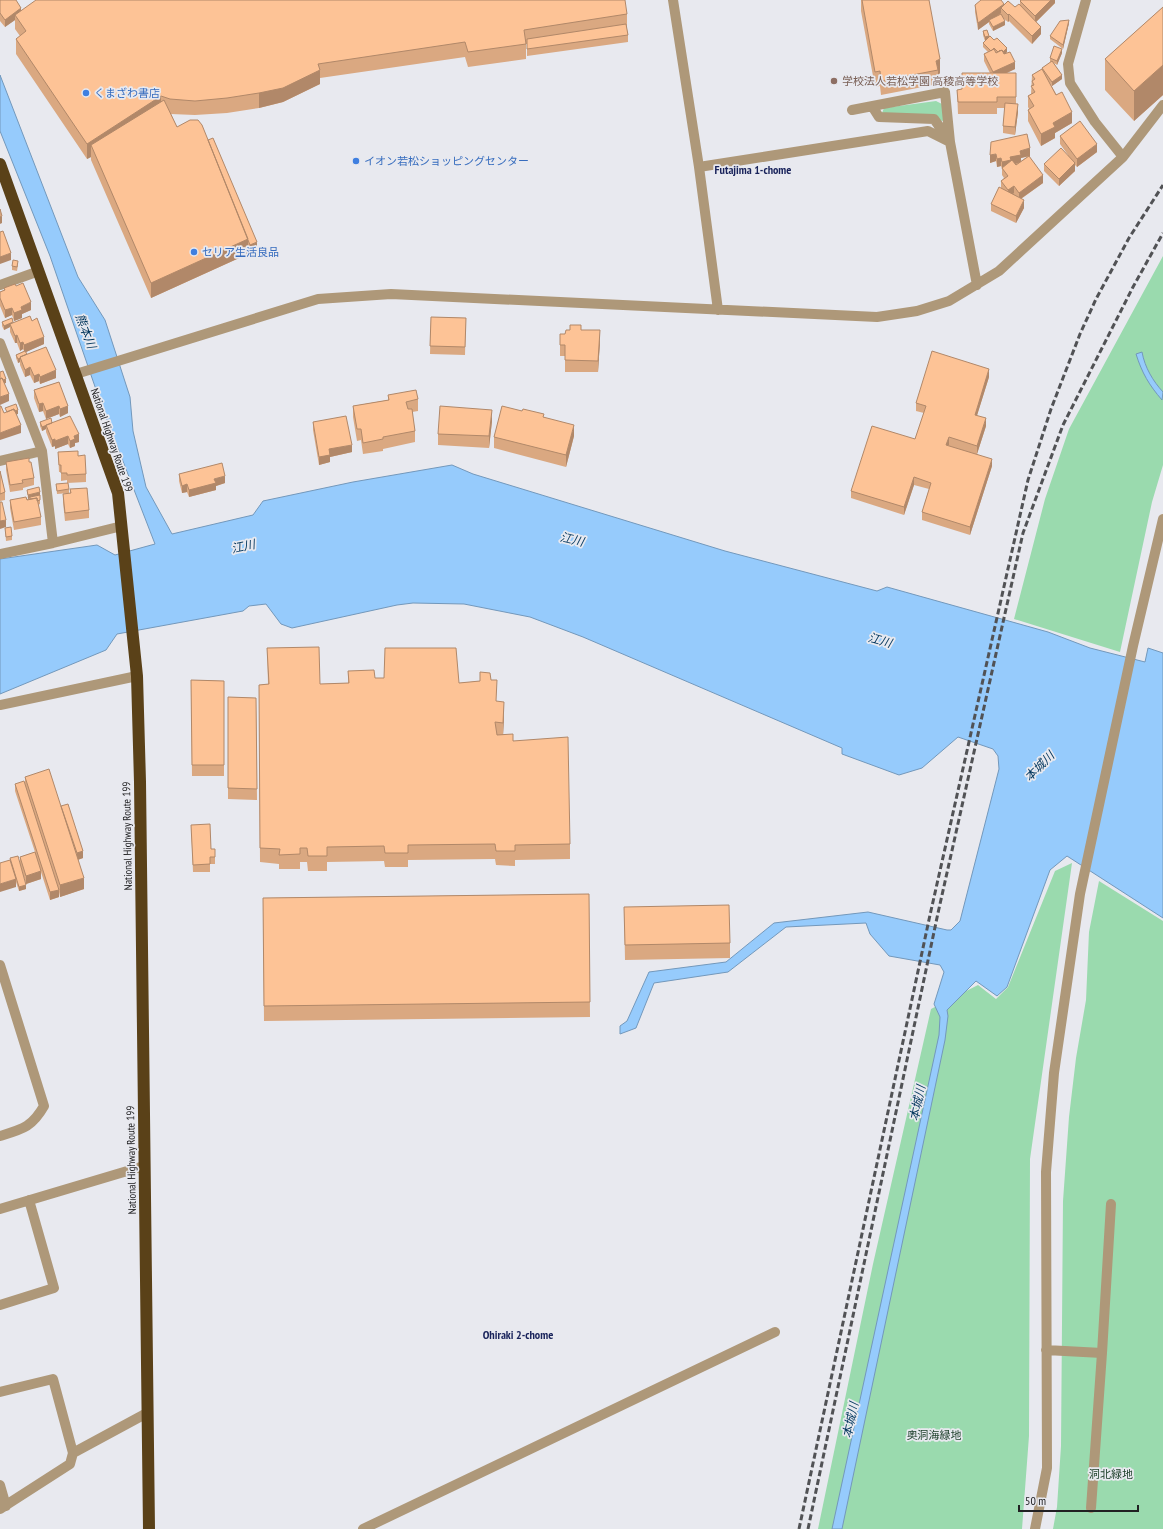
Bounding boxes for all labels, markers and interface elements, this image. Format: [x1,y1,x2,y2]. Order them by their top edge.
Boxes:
place label: 学校法人若松学園 高稜高等学校 [842,74,998,88]
marker: 学校法人若松学園 高稜高等学校 [829,76,839,86]
place label: くまざわ書店 [94,86,160,100]
marker: くまざわ書店 [81,88,91,98]
place label: イオン若松ショッピングセンター [364,154,529,168]
marker: イオン若松ショッピングセンター [351,156,361,166]
district label: Futajima 1-chome [715,162,791,177]
place label: セリア生活良品 [202,245,279,259]
marker: セリア生活良品 [189,247,199,257]
water label: 熊本川 [73,312,100,352]
street label: National Highway Route 199 [88,386,136,494]
water label: 江川 [559,529,587,549]
water label: 江川 [230,536,258,556]
water label: 江川 [866,629,896,651]
water label: 本城川 [1021,747,1058,784]
street label: National Highway Route 199 [119,782,135,890]
water label: 本城川 [906,1082,928,1122]
street label: National Highway Route 199 [123,1106,139,1214]
district label: Ohiraki 2-chome [483,1327,553,1342]
water label: 本城川 [839,1399,861,1439]
park label: 奥洞海緑地 [907,1428,962,1442]
park label: 洞北緑地 [1089,1467,1133,1481]
scale bar [1019,1487,1138,1513]
text: 50 m [1025,1493,1046,1508]

